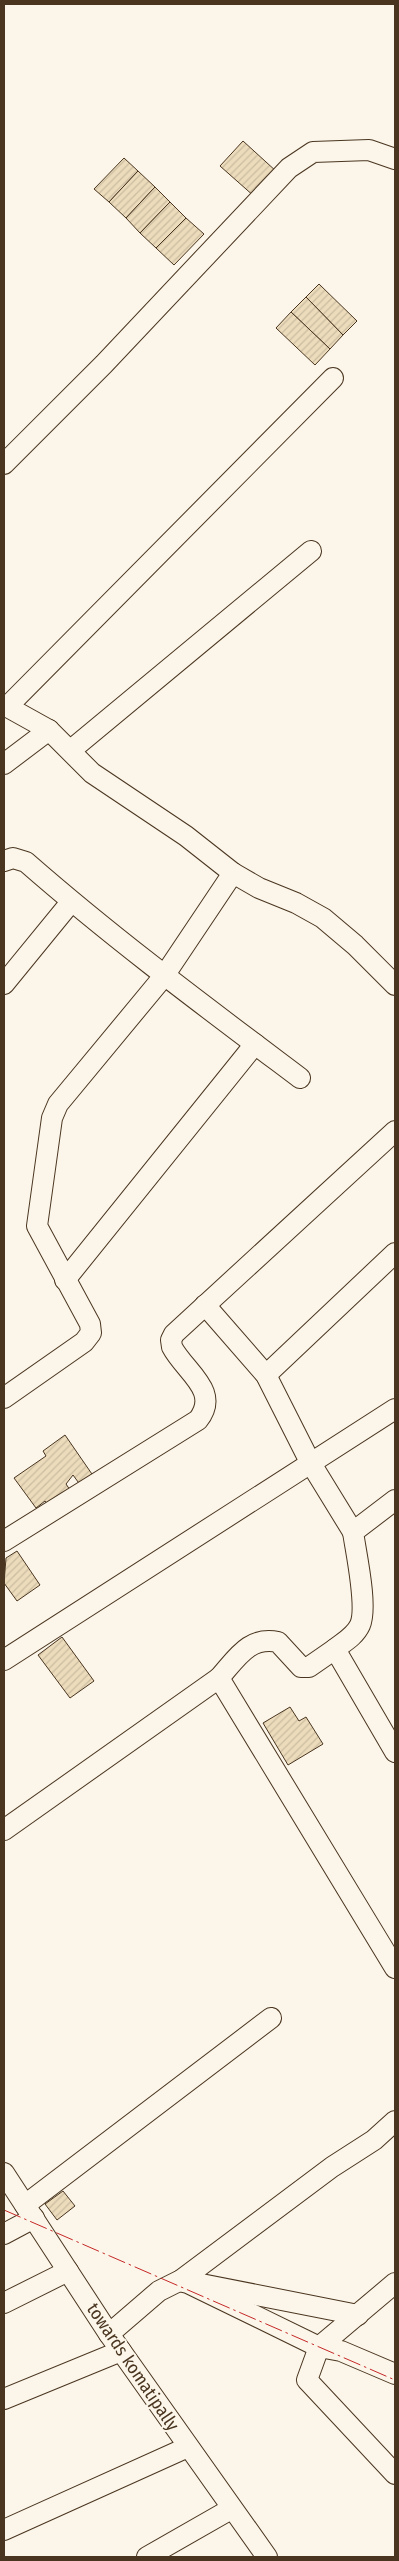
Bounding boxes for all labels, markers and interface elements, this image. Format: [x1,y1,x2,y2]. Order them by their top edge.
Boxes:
street label: towards komatipally [82,2299,184,2435]

